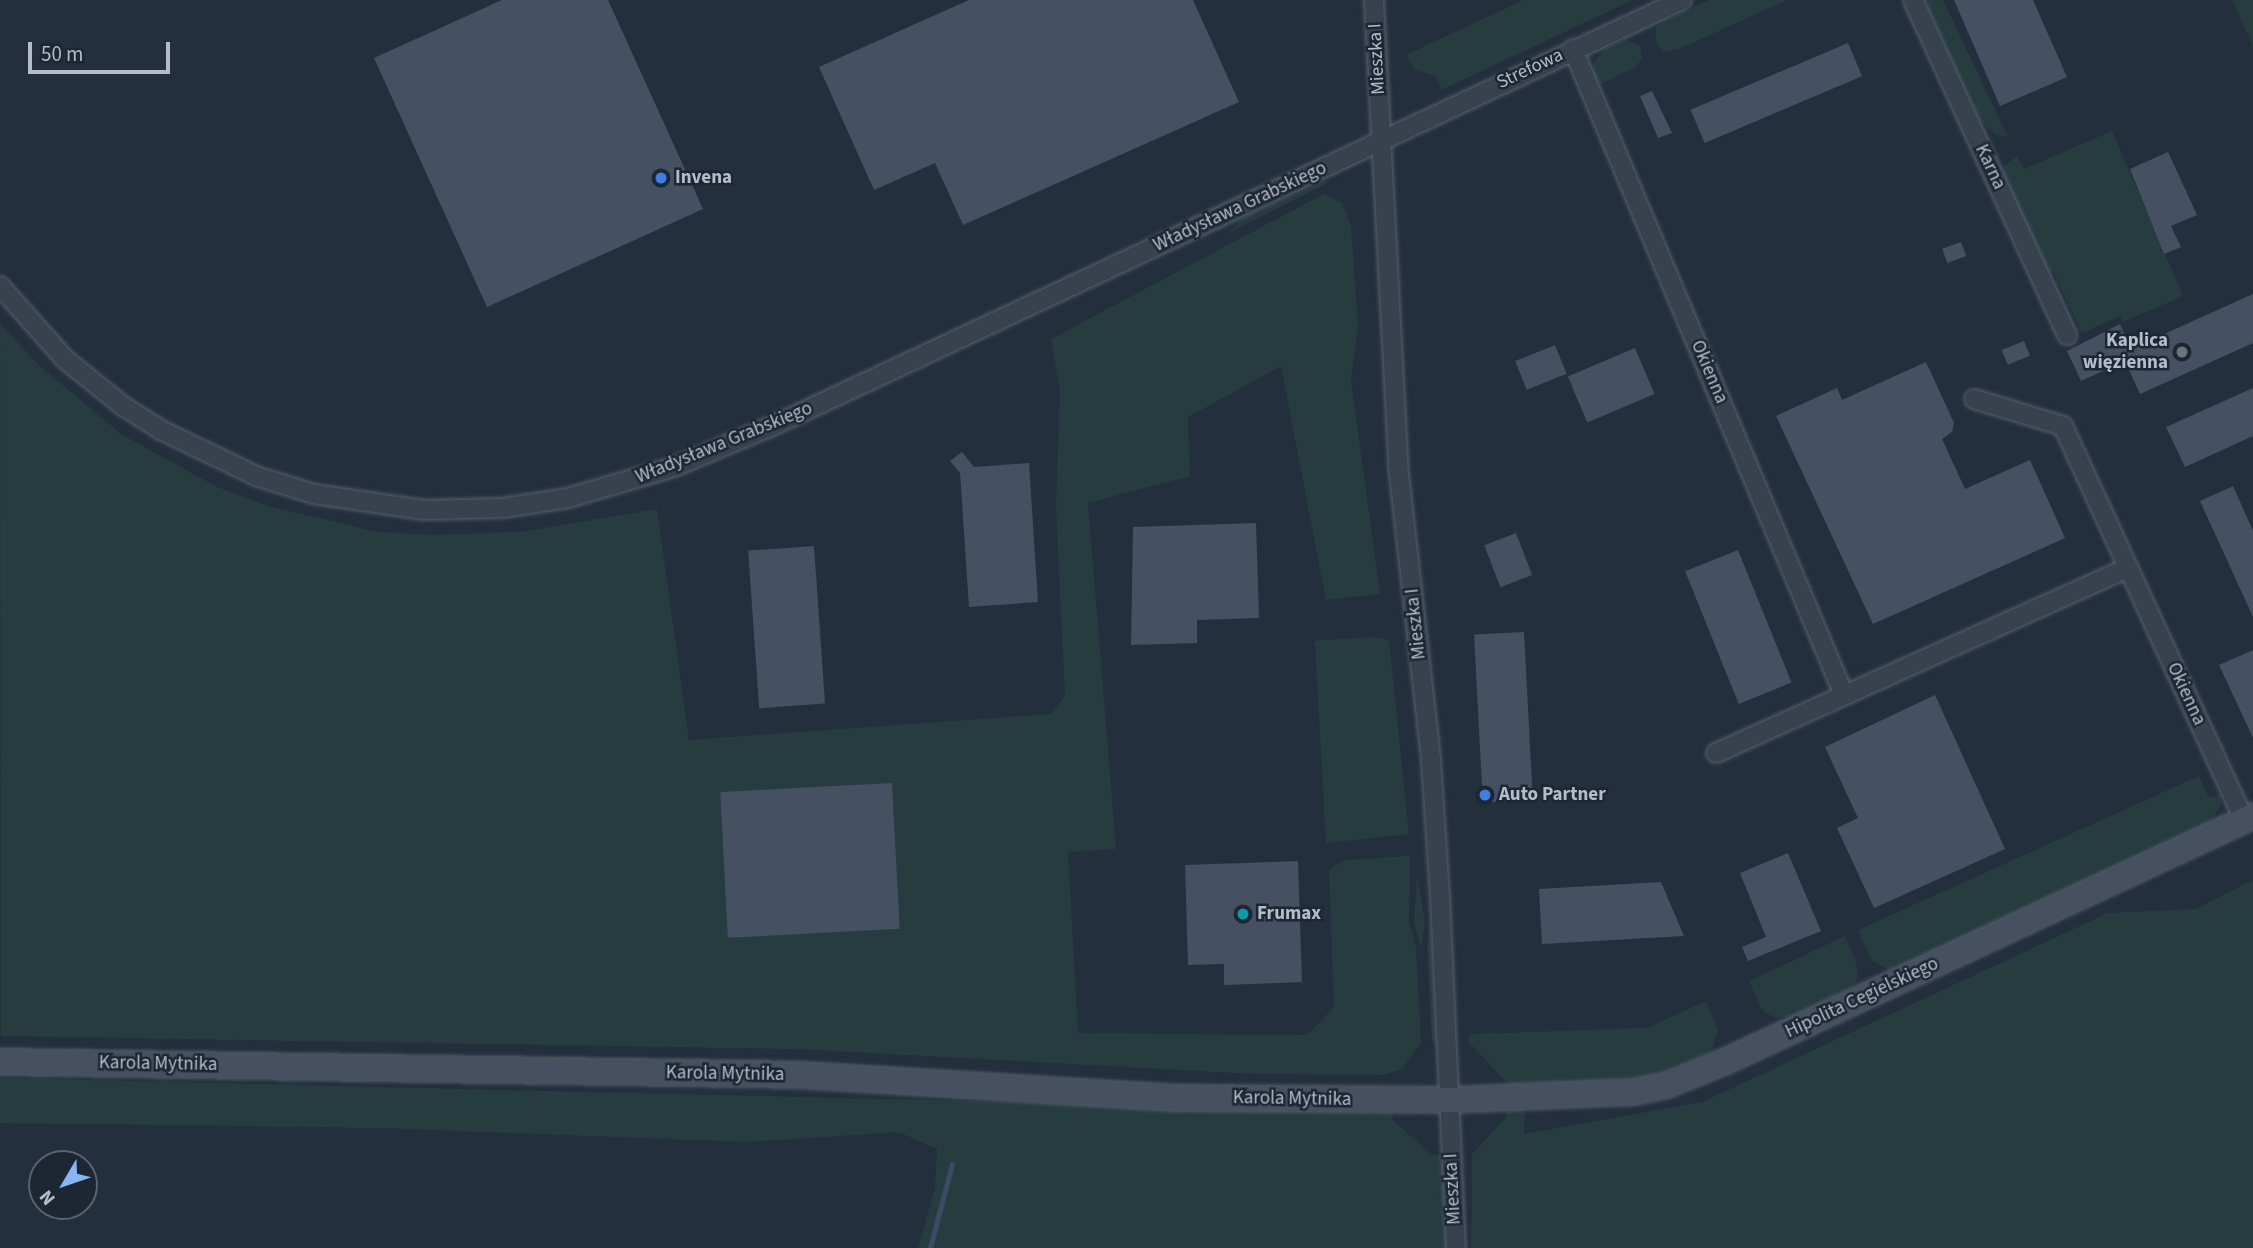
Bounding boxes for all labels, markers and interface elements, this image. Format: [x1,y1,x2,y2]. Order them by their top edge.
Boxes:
street label: Mieszka I [1364,23,1390,95]
scale bar [32,28,173,72]
text: 50 m [41,39,83,69]
street label: Strefowa [1493,44,1567,94]
street label: Karna [1970,141,2010,193]
street label: Władysława Grabskiego [1150,157,1330,257]
place label: Invena [675,167,732,189]
marker: Invena [653,170,669,186]
place label: Kaplica więzienna [2083,330,2168,374]
street label: Okienna [1686,337,1732,407]
marker: Kaplica więzienna [2174,344,2190,360]
street label: Władysława Grabskiego [632,397,816,489]
street label: Mieszka I [1401,587,1431,661]
street label: Okienna [2162,659,2210,729]
place label: Auto Partner [1499,784,1606,806]
marker: Auto Partner [1477,787,1493,803]
place label: Frumax [1257,903,1321,925]
marker: Frumax [1235,906,1251,922]
street label: Hipolita Cegielskiego [1782,953,1942,1043]
street label: Karola Mytnika [99,1052,217,1076]
street label: Karola Mytnika [666,1062,784,1086]
street label: Karola Mytnika [1233,1087,1351,1111]
north arrow [28,1150,98,1220]
street label: Mieszka I [1440,1153,1466,1225]
text: N [33,1184,62,1211]

